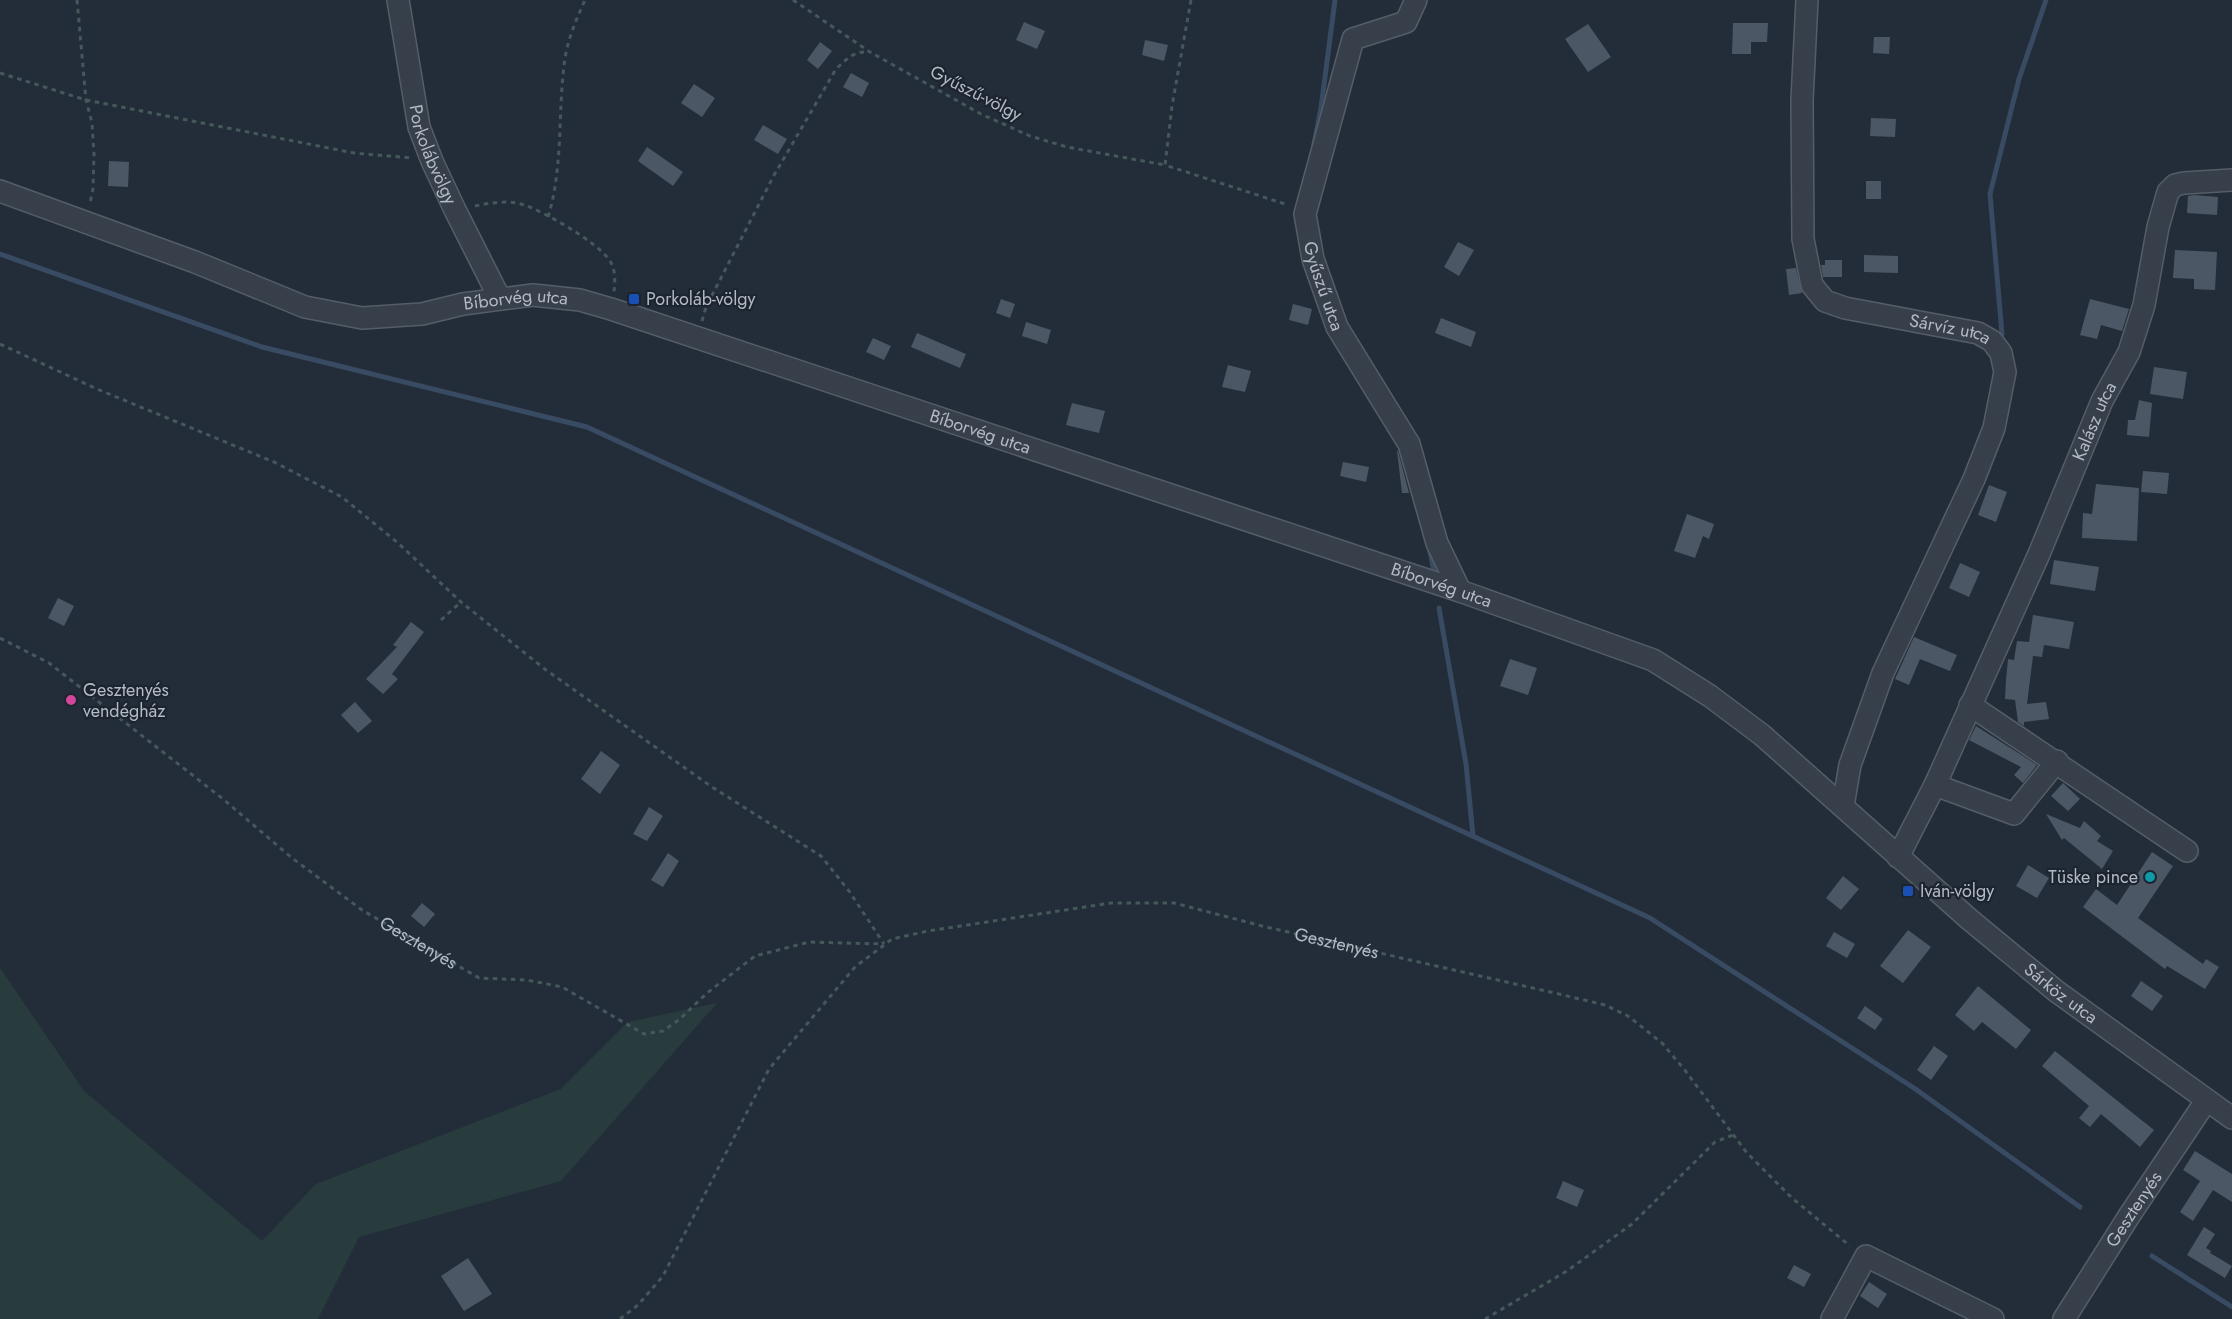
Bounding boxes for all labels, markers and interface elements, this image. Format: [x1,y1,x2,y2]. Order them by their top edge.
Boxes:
street label: Gyűszű-völgy [925,59,1027,127]
street label: Porkolábvölgy [403,103,464,209]
street label: Gyűszű utca [1297,239,1350,335]
street label: Bíborvég utca [462,282,569,317]
place label: Porkoláb-völgy [646,286,756,312]
marker: Porkoláb-völgy [627,292,641,306]
street label: Sárvíz utca [1907,307,1996,351]
street label: Kalász utca [2066,377,2123,465]
street label: Bíborvég utca [926,403,1034,461]
street label: Bíborvég utca [1387,556,1496,614]
place label: Gesztenyés vendégház [83,677,169,724]
marker: Gesztenyés vendégház [64,693,78,707]
place label: Tüske pince [2048,864,2138,890]
marker: Tüske pince [2143,870,2157,884]
place label: Iván-völgy [1920,878,1994,904]
marker: Iván-völgy [1901,884,1915,898]
street label: Gesztenyés [375,910,462,976]
street label: Gesztenyés [1292,921,1381,965]
street label: Sárköz utca [2018,957,2103,1030]
street label: Gesztenyés [2099,1166,2168,1252]

